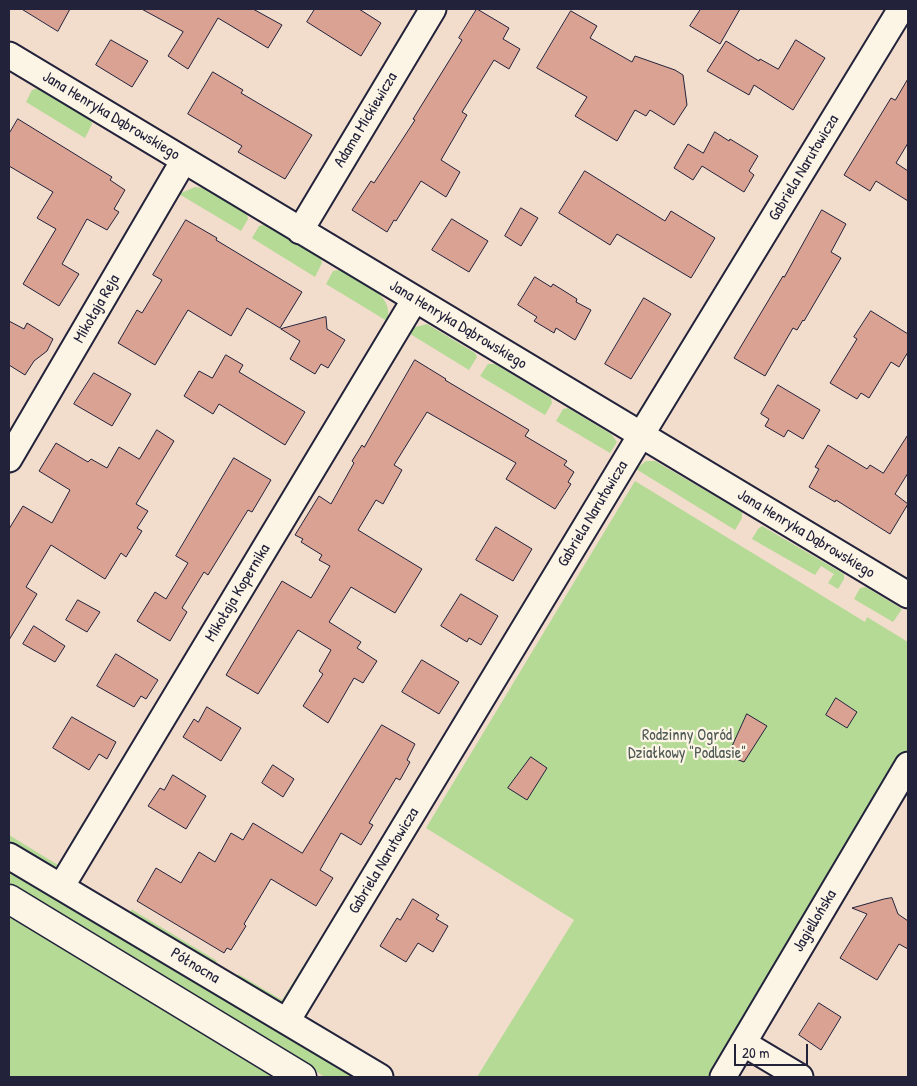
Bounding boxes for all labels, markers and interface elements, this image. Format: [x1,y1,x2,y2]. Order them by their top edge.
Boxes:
street label: Jana Henryka Dąbrowskiego [39,67,183,165]
street label: Adama Mickiewicza [330,69,402,171]
street label: Gabriela Narutowicza [765,111,843,225]
street label: Mikołaja Reja [70,271,124,347]
street label: Jana Henryka Dąbrowskiego [386,276,530,374]
street label: Gabriela Narutowicza [554,457,632,571]
street label: Jana Henryka Dąbrowskiego [734,485,878,583]
street label: Mikołaja Kopernika [201,541,275,645]
park label: Rodzinny Ogród Działkowy "Podlasie" [628,726,746,764]
street label: Gabriela Narutowicza [345,804,423,918]
street label: Jagiellońska [789,887,841,955]
street label: Północna [167,944,223,988]
scale bar [737,1034,811,1066]
text: 20 m [742,1042,769,1063]

